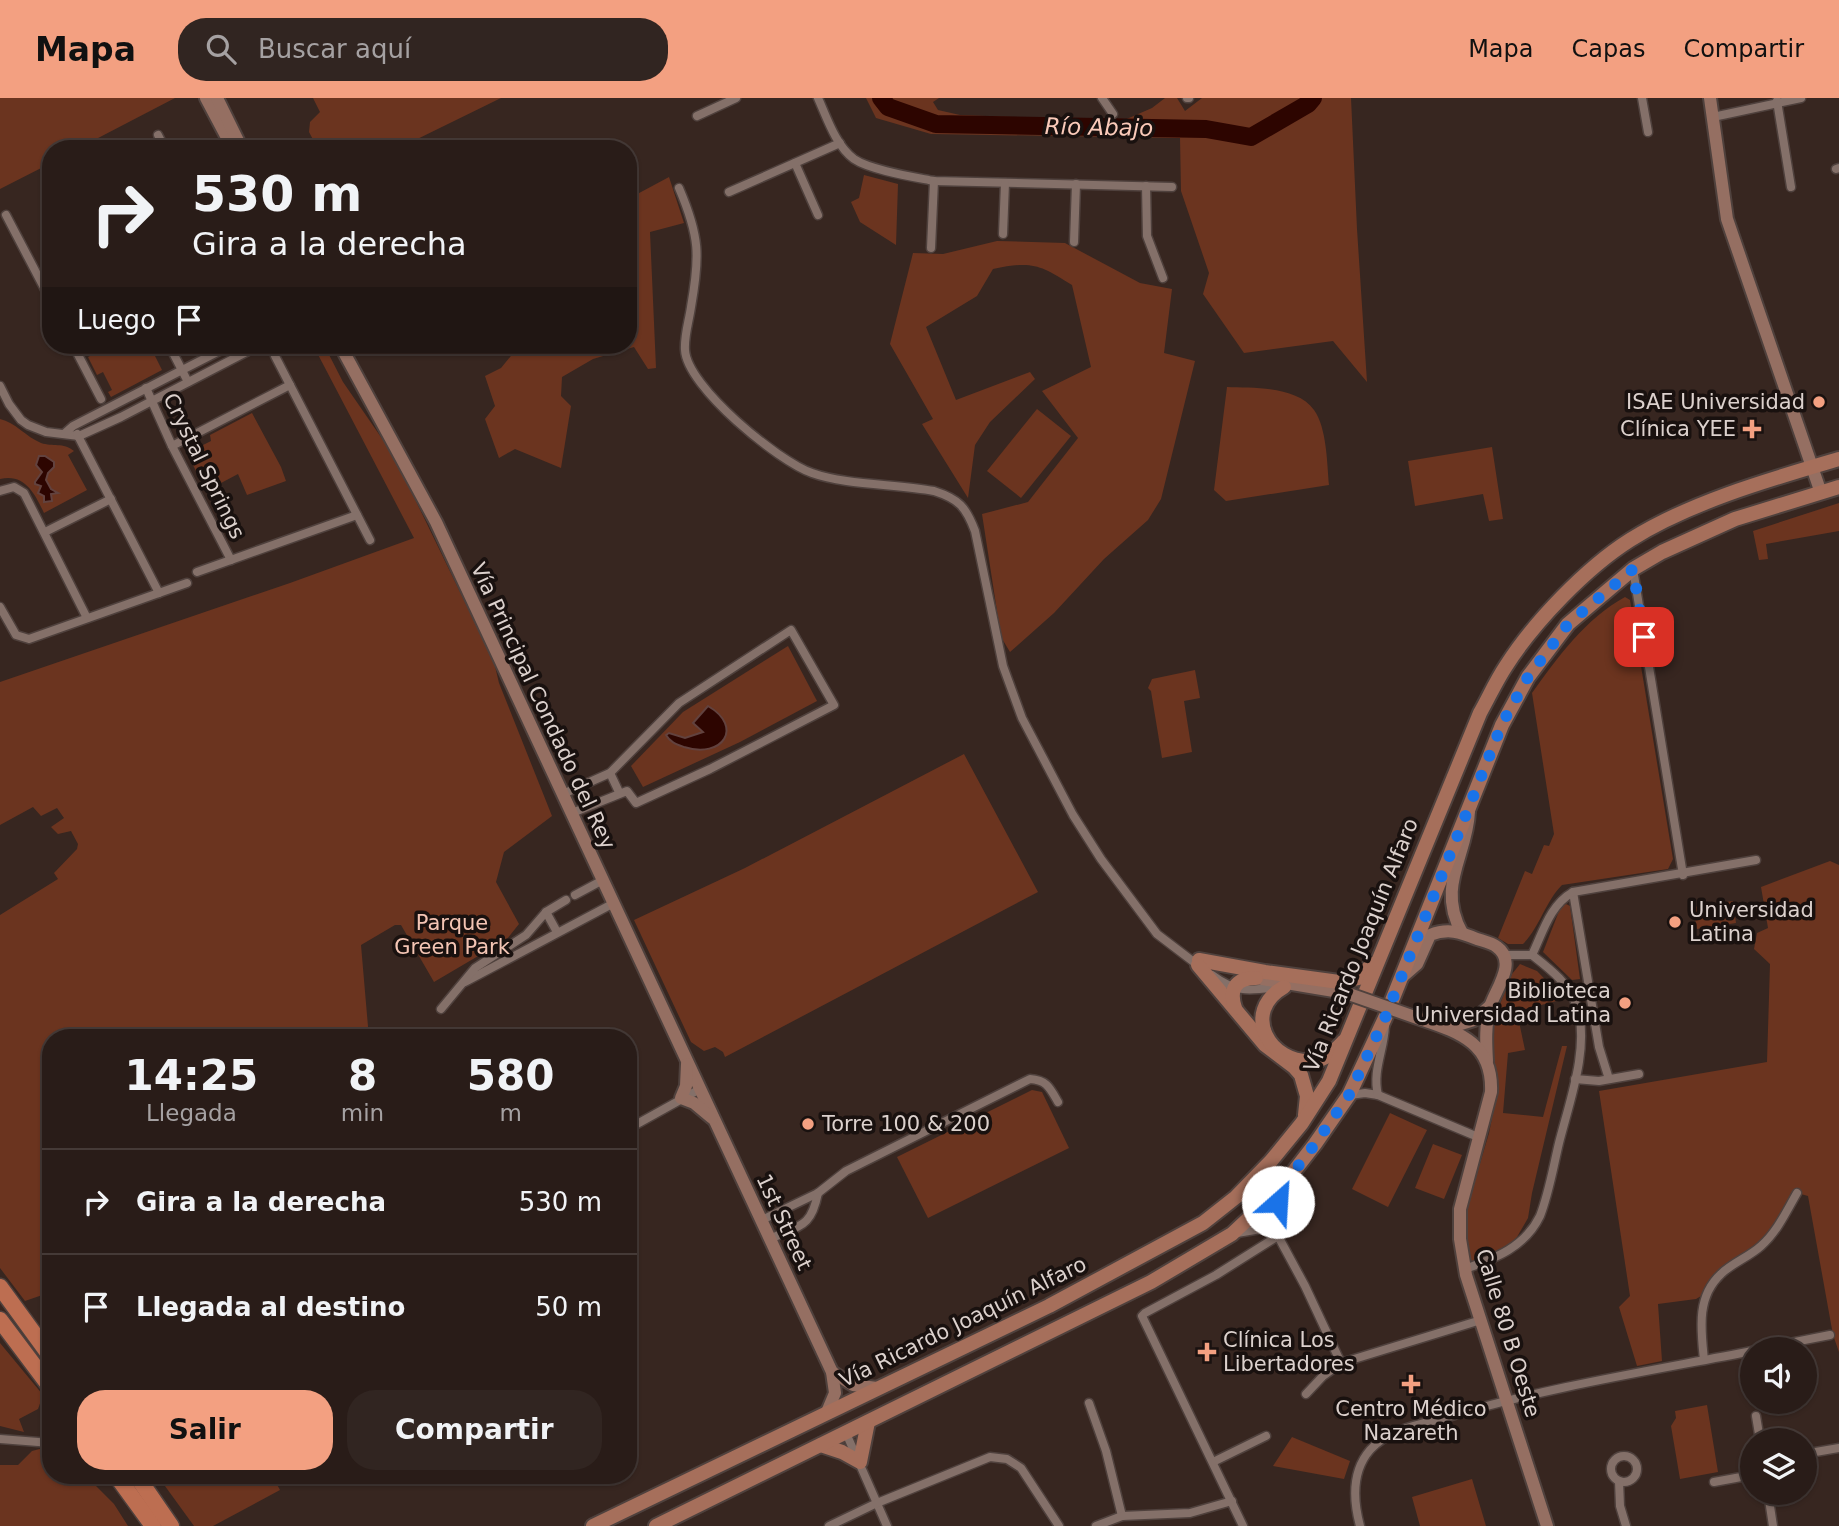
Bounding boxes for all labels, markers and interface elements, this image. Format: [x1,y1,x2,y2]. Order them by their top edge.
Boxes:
search box [178,18,668,81]
text: Mapa [35,30,136,69]
icon: search [202,30,240,68]
text: Buscar aquí [258,34,411,64]
text: Mapa [1468,35,1534,63]
text: Capas [1572,35,1645,63]
text: Compartir [1683,35,1804,63]
water label: Río Abajo [1044,113,1154,141]
text: 530 m [192,166,362,223]
icon: right [77,168,168,259]
text: Gira a la derecha [192,225,467,263]
icon: arrive [170,301,208,339]
text: Luego [77,305,156,335]
street label: Crystal Springs [158,389,250,543]
place label: ISAE Universidad [1626,390,1805,414]
marker: ISAE Universidad [1811,394,1827,410]
place label: Clínica YEE [1620,417,1736,441]
marker: Clínica YEE [1742,419,1762,439]
street label: Vía Principal Condado del Rey [466,559,620,853]
pin [1614,607,1674,667]
icon: arrive [1625,618,1663,656]
street label: Vía Ricardo Joaquín Alfaro [1299,815,1423,1075]
place label: Universidad Latina [1689,898,1814,946]
park label: Parque Green Park [394,911,511,959]
marker: Universidad Latina [1667,914,1683,930]
place label: Biblioteca Universidad Latina [1415,979,1611,1027]
marker: Biblioteca Universidad Latina [1617,995,1633,1011]
text: 14:25 [125,1051,258,1100]
text: 8 [348,1051,377,1100]
text: 580 [467,1051,554,1100]
text: Llegada [146,1100,237,1126]
text: min [341,1100,384,1126]
text: m [499,1100,522,1126]
place label: Torre 100 & 200 [821,1112,990,1136]
marker: Torre 100 & 200 [800,1116,816,1132]
position arrow [1241,1165,1315,1239]
street label: 1st Street [751,1170,817,1274]
icon: right [77,1183,115,1221]
text: Gira a la derecha [136,1187,386,1217]
text: 530 m [519,1187,602,1217]
street label: Calle 80 B Oeste [1471,1246,1545,1420]
street label: Vía Ricardo Joaquín Alfaro [836,1252,1090,1392]
icon: arrive [77,1288,115,1326]
text: Llegada al destino [136,1292,405,1322]
text: 50 m [535,1292,602,1322]
place label: Clínica Los Libertadores [1223,1328,1355,1376]
map controls [1740,1337,1817,1505]
button: sound [1740,1337,1817,1414]
marker: Clínica Los Libertadores [1197,1342,1217,1362]
marker: Centro Médico Nazareth [1401,1374,1421,1394]
button: Salir [77,1390,333,1470]
button: Compartir [347,1390,602,1470]
place label: Centro Médico Nazareth [1335,1397,1487,1445]
button: layers [1740,1428,1817,1505]

